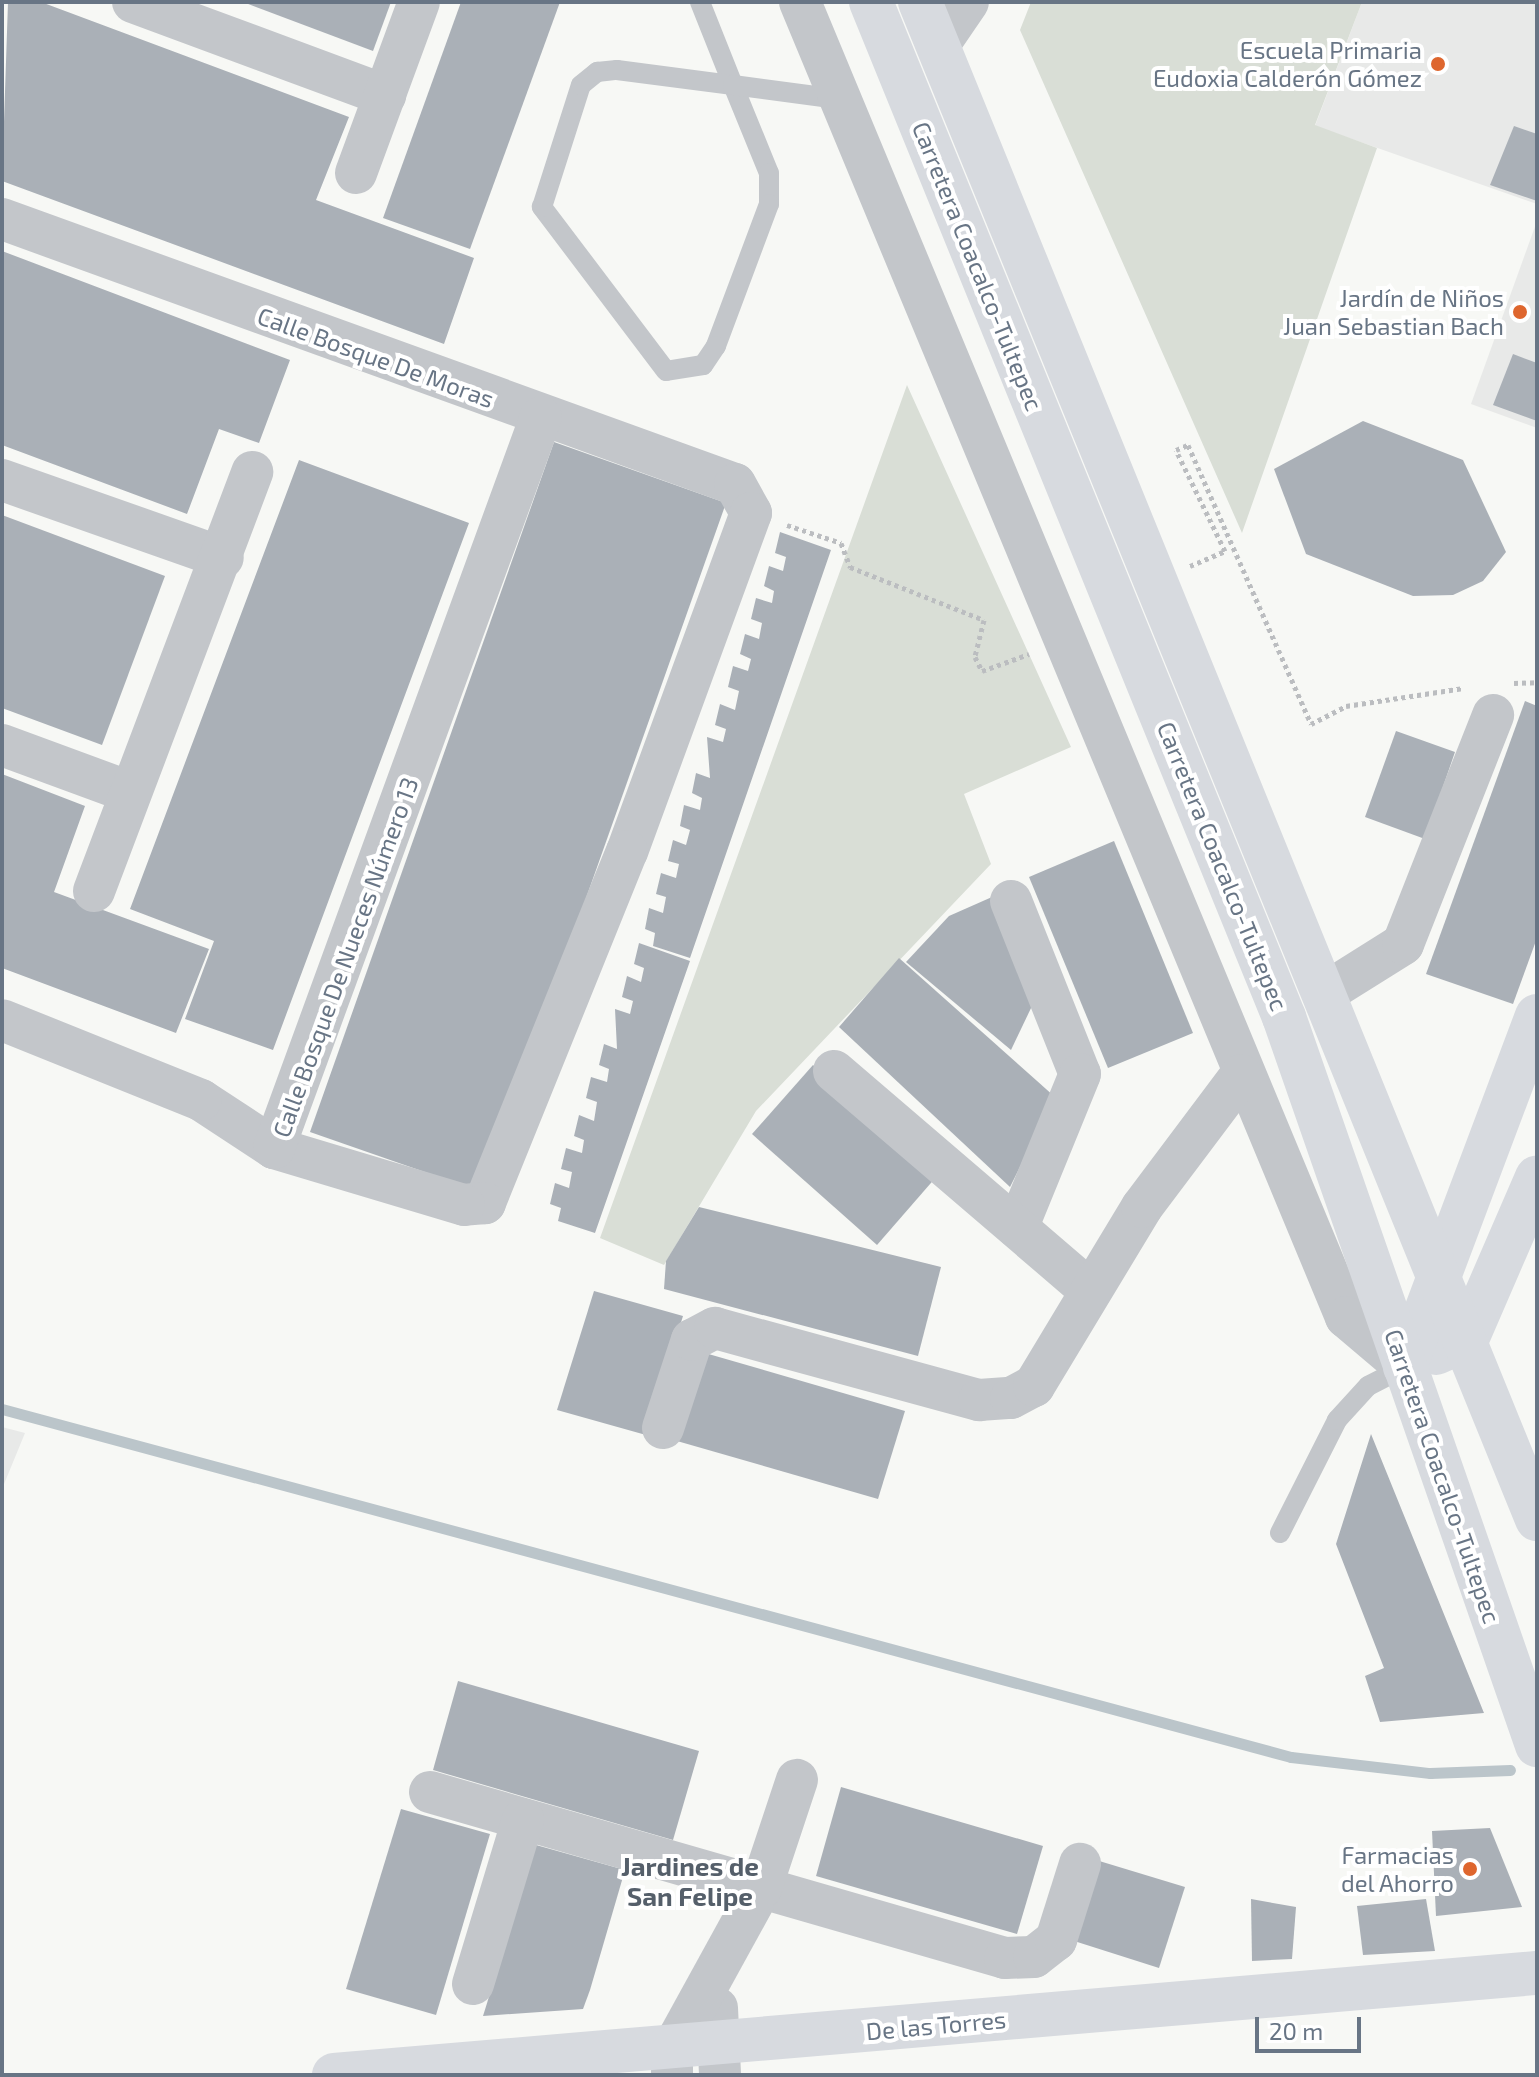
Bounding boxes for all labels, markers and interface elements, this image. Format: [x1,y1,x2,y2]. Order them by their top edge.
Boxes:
place label: Escuela Primaria Eudoxia Calderón Gómez [1153,36,1422,92]
marker: Escuela Primaria Eudoxia Calderón Gómez [1429,55,1447,73]
street label: Carretera Coacalco-Tultepec [907,117,1049,415]
place label: Jardín de Niños Juan Sebastian Bach [1283,284,1504,340]
street label: Calle Bosque De Moras [254,301,498,413]
marker: Jardín de Niños Juan Sebastian Bach [1511,303,1529,321]
street label: Carretera Coacalco-Tultepec [1152,717,1294,1015]
street label: Calle Bosque De Nueces Número 13 [266,773,424,1141]
street label: Carretera Coacalco-Tultepec [1379,1325,1507,1627]
place label: Farmacias del Ahorro [1340,1841,1454,1897]
district label: Jardines de San Felipe [621,1850,759,1912]
marker: Farmacias del Ahorro [1461,1860,1479,1878]
scale bar [1259,2001,1365,2051]
street label: De las Torres [865,2005,1007,2045]
text: 20 m [1269,2016,1323,2045]

